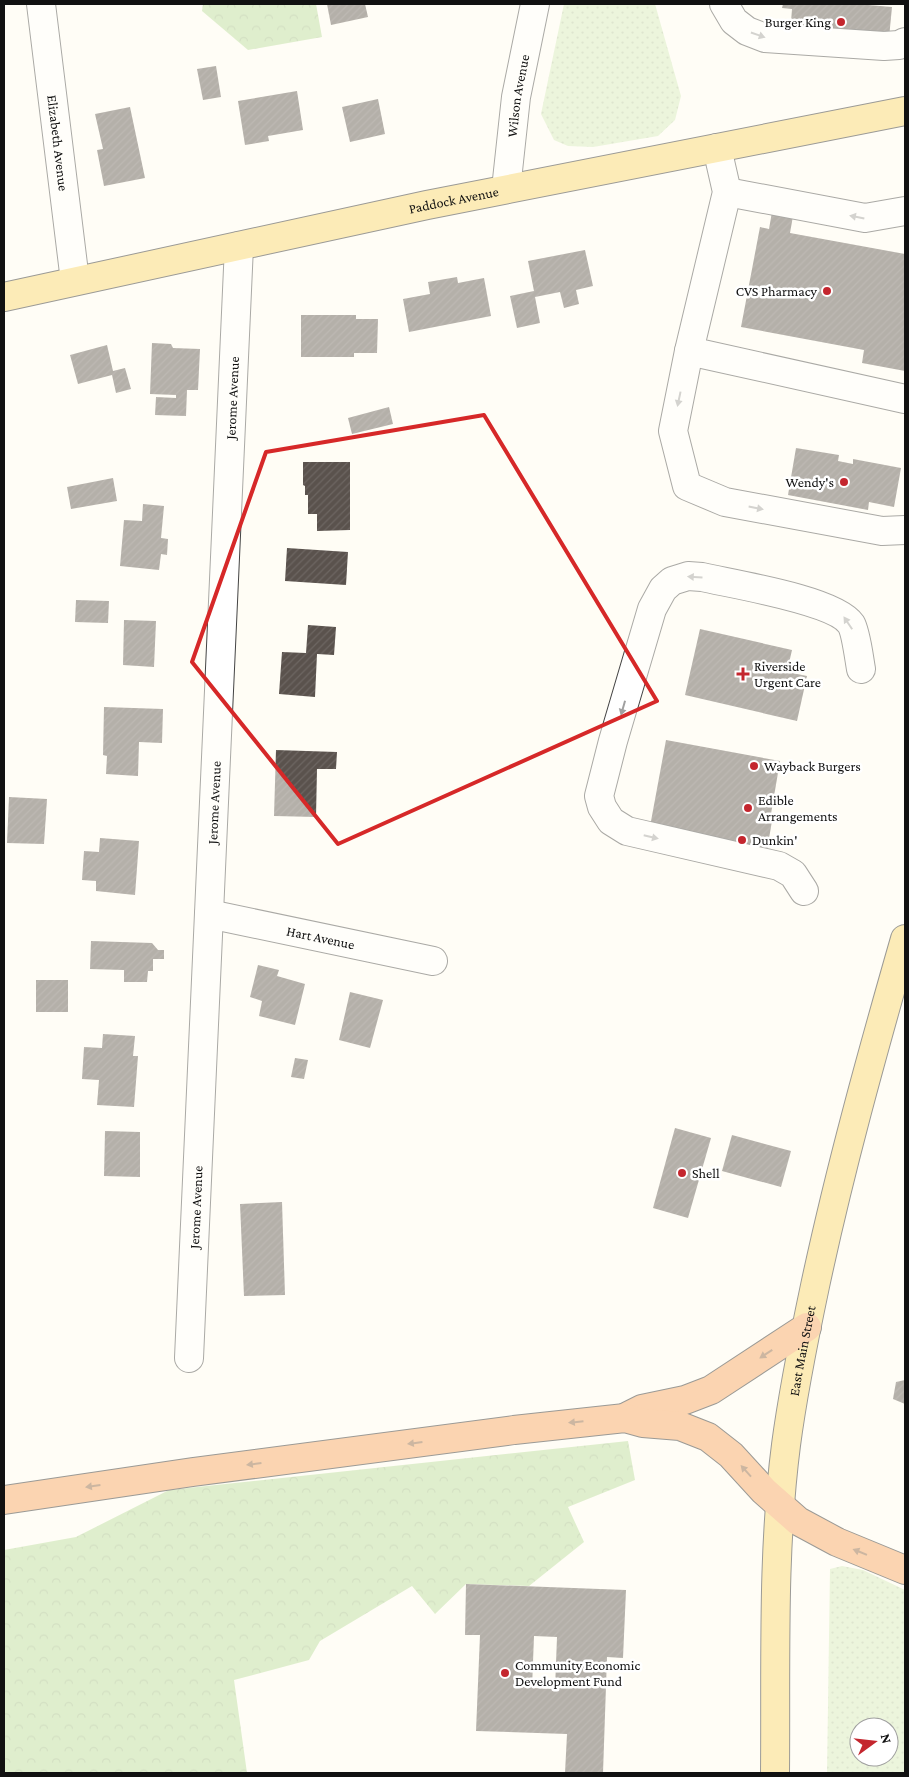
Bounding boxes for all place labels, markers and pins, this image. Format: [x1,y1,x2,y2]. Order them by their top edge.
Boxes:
place label: Burger King [765,14,831,30]
marker: Burger King [835,16,847,28]
place label: CVS Pharmacy [736,283,818,299]
marker: CVS Pharmacy [821,285,833,297]
place label: Wendy's [786,474,834,490]
marker: Wendy's [838,476,850,488]
place label: Riverside Urgent Care [754,658,821,690]
marker: Riverside Urgent Care [736,667,750,681]
place label: Wayback Burgers [764,758,861,774]
marker: Wayback Burgers [748,760,760,772]
place label: Edible Arrangements [758,792,837,824]
marker: Edible Arrangements [742,802,754,814]
place label: Dunkin' [752,832,797,848]
marker: Dunkin' [736,834,748,846]
place label: Shell [692,1165,720,1181]
marker: Shell [676,1167,688,1179]
place label: Community Economic Development Fund [515,1657,641,1689]
marker: Community Economic Development Fund [499,1667,511,1679]

